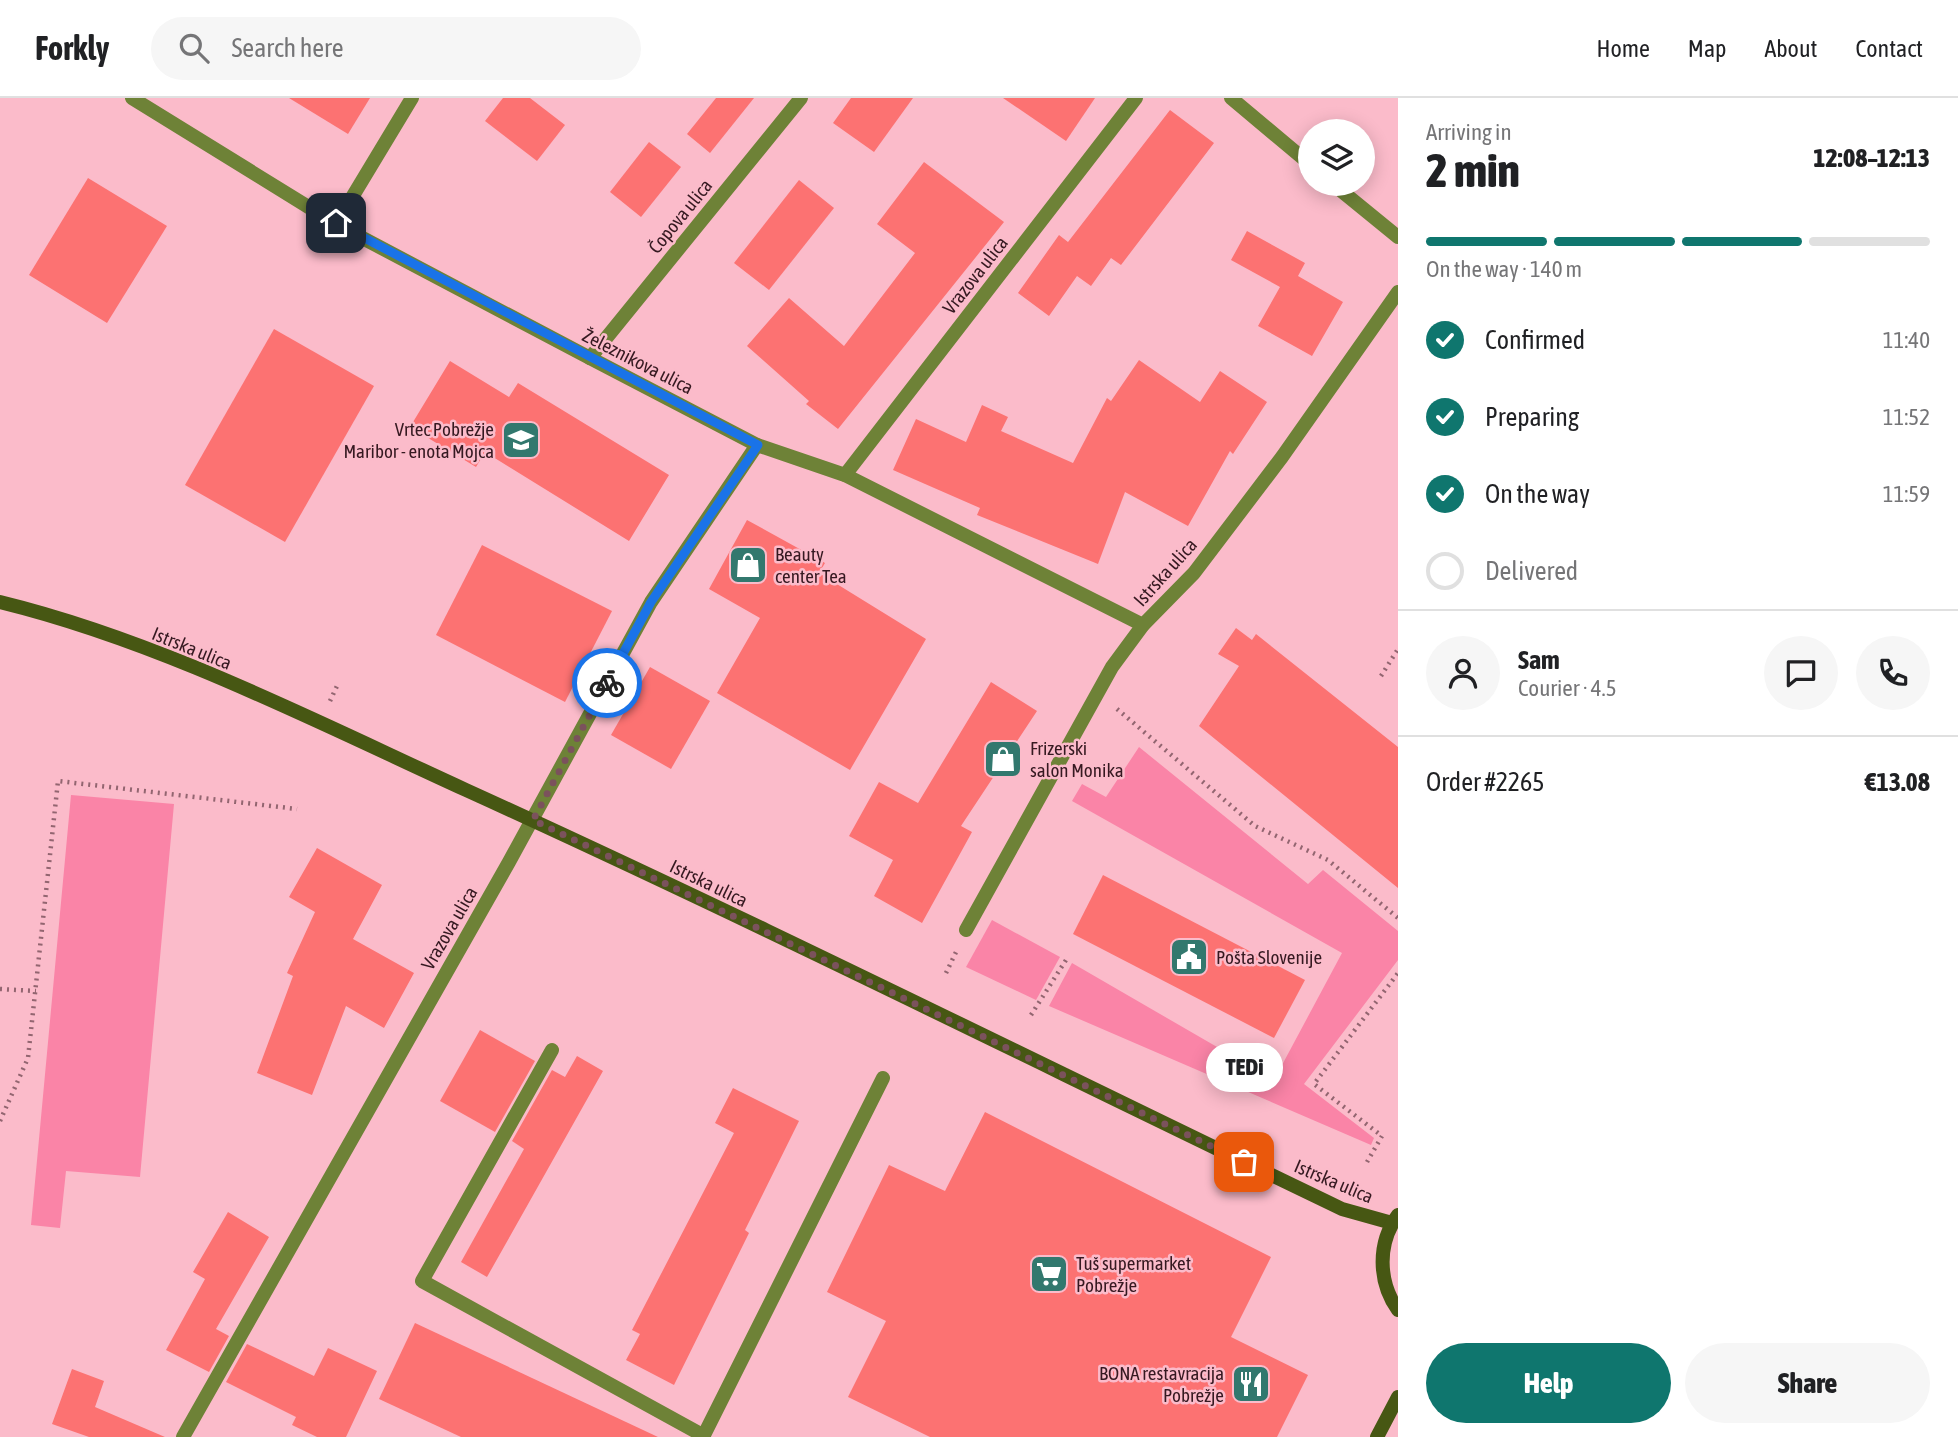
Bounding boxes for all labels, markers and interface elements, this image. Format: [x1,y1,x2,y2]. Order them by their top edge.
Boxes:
search box [151,17,641,80]
text: Forkly [35,29,109,67]
icon: search [175,29,213,67]
text: Search here [231,33,344,63]
text: Home [1596,35,1650,62]
text: Map [1688,35,1726,62]
text: About [1764,35,1817,62]
text: Contact [1855,35,1923,62]
map controls [1298,119,1375,196]
button: layers [1298,119,1375,196]
text: Arriving in [1426,119,1512,145]
text: 12:08–12:13 [1813,143,1930,173]
text: 2 min [1426,144,1520,197]
street label: Čopova ulica [644,175,716,257]
pin [306,193,366,253]
icon: home [317,204,355,242]
street label: Vrazova ulica [938,232,1012,318]
text: On the way · 140 m [1426,256,1582,282]
icon: check [1426,321,1464,359]
street label: Železnikova ulica [579,324,697,398]
text: Confirmed [1485,325,1585,355]
text: 11:40 [1883,327,1930,353]
icon: check [1426,398,1464,436]
text: Preparing [1485,402,1579,432]
text: 11:52 [1883,404,1930,430]
place label: Vrtec Pobrežje Maribor - enota Mojca [343,418,494,462]
school or university icon: Vrtec Pobrežje Maribor - enota Mojca [500,419,542,461]
icon: check [1426,475,1464,513]
text: On the way [1485,479,1590,509]
text: 11:59 [1883,481,1930,507]
street label: Istrska ulica [1129,534,1201,610]
place label: Beauty center Tea [775,543,847,587]
shop icon: Beauty center Tea [727,544,769,586]
text: Delivered [1485,556,1578,586]
street label: Istrska ulica [149,622,235,674]
button: person [1426,636,1500,710]
button: chat [1764,636,1838,710]
button: phone [1856,636,1930,710]
text: Sam [1518,645,1560,675]
courier [572,648,642,718]
icon: bike [588,664,626,702]
text: Courier · 4.5 [1518,675,1617,701]
place label: Frizerski salon Monika [1030,737,1124,781]
shop icon: Frizerski salon Monika [982,738,1024,780]
text: Order #2265 [1426,767,1545,797]
text: €13.08 [1865,767,1930,797]
street label: Istrska ulica [667,855,751,911]
street label: Vrazova ulica [416,883,482,973]
public building icon: Pošta Slovenije [1168,936,1210,978]
place label: Pošta Slovenije [1216,946,1322,968]
callout: TEDi [1206,1043,1282,1092]
text: TEDi [1225,1054,1264,1080]
pin [1214,1132,1274,1192]
icon: bag [1225,1143,1263,1181]
street label: Istrska ulica [1291,1155,1377,1207]
place label: Tuš supermarket Pobrežje [1076,1252,1191,1296]
supermarket icon: Tuš supermarket Pobrežje [1028,1253,1070,1295]
button: Help [1426,1343,1671,1423]
button: Share [1685,1343,1930,1423]
place label: BONA restavracija Pobrežje [1099,1362,1224,1406]
restaurant icon: BONA restavracija Pobrežje [1230,1363,1272,1405]

